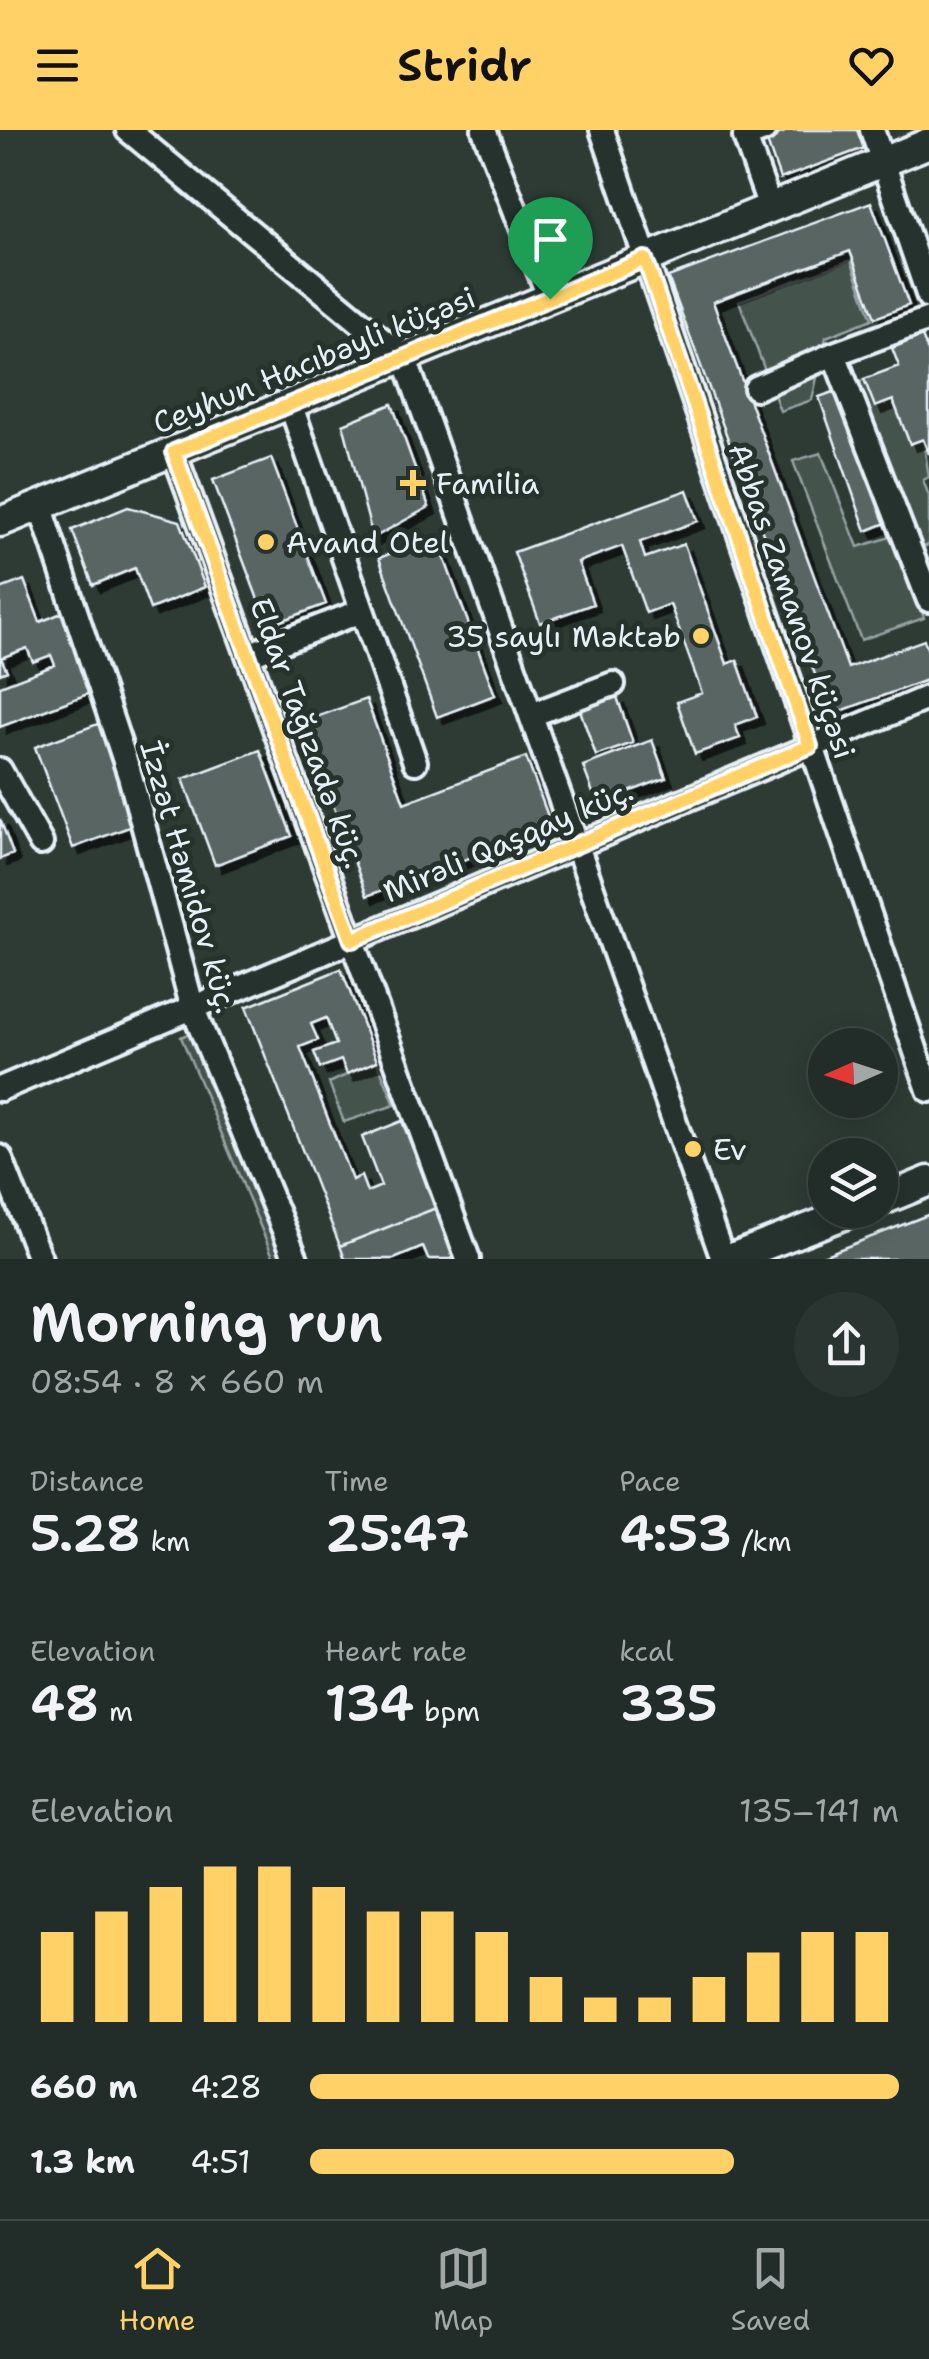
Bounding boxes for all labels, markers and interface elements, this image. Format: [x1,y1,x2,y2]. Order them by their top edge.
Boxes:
text: Stridr [397,35,532,95]
icon: menu [30,38,85,93]
icon: heart [844,38,899,93]
pin [508,197,593,300]
icon: arrive [523,212,578,267]
street label: Ceyhun Hacıbəyli küçəsi [147,276,481,444]
street label: Abbas Zamanov küçəsi [719,438,865,764]
place label: Familia [436,463,540,504]
marker: Familia [400,470,426,496]
place label: Avand Otel [286,522,449,563]
marker: Avand Otel [255,531,277,553]
street label: Eldar Tağızadə küç. [240,592,376,874]
place label: 35 saylı Məktəb [446,616,681,657]
marker: 35 saylı Məktəb [690,625,712,647]
street label: İzzət Həmidov küç. [131,736,247,1018]
street label: Mirəli Qaşqay küç. [377,770,639,912]
north arrow [808,1028,898,1118]
map controls [808,1028,898,1228]
place label: Ev [713,1129,747,1170]
marker: Ev [682,1138,704,1160]
button: layers [808,1138,898,1228]
text: Morning run [30,1285,383,1359]
button: share [794,1292,899,1397]
text: 08:54 · 8 × 660 m [30,1360,324,1403]
text: Distance [30,1462,145,1500]
text: Time [325,1462,389,1500]
text: Pace [619,1462,681,1500]
text: 5.28 [30,1500,141,1567]
text: 25:47 [325,1500,470,1567]
text: 4:53 [619,1500,732,1567]
text: km [141,1522,190,1560]
text: /km [732,1522,792,1560]
text: Elevation [30,1632,155,1670]
text: Heart rate [325,1632,467,1670]
text: kcal [619,1632,674,1670]
text: 48 [30,1670,99,1737]
text: 134 [325,1670,414,1737]
text: 335 [619,1670,718,1737]
text: m [99,1692,133,1730]
text: bpm [414,1692,480,1730]
text: Elevation [30,1789,173,1832]
text: 135–141 m [739,1789,899,1832]
text: 660 m [30,2065,137,2108]
text: 4:28 [190,2065,262,2108]
text: 1.3 km [30,2140,135,2183]
text: 4:51 [190,2140,251,2183]
tab: Home [119,2241,196,2339]
tab: Map [433,2241,493,2339]
tab: Saved [731,2241,810,2339]

